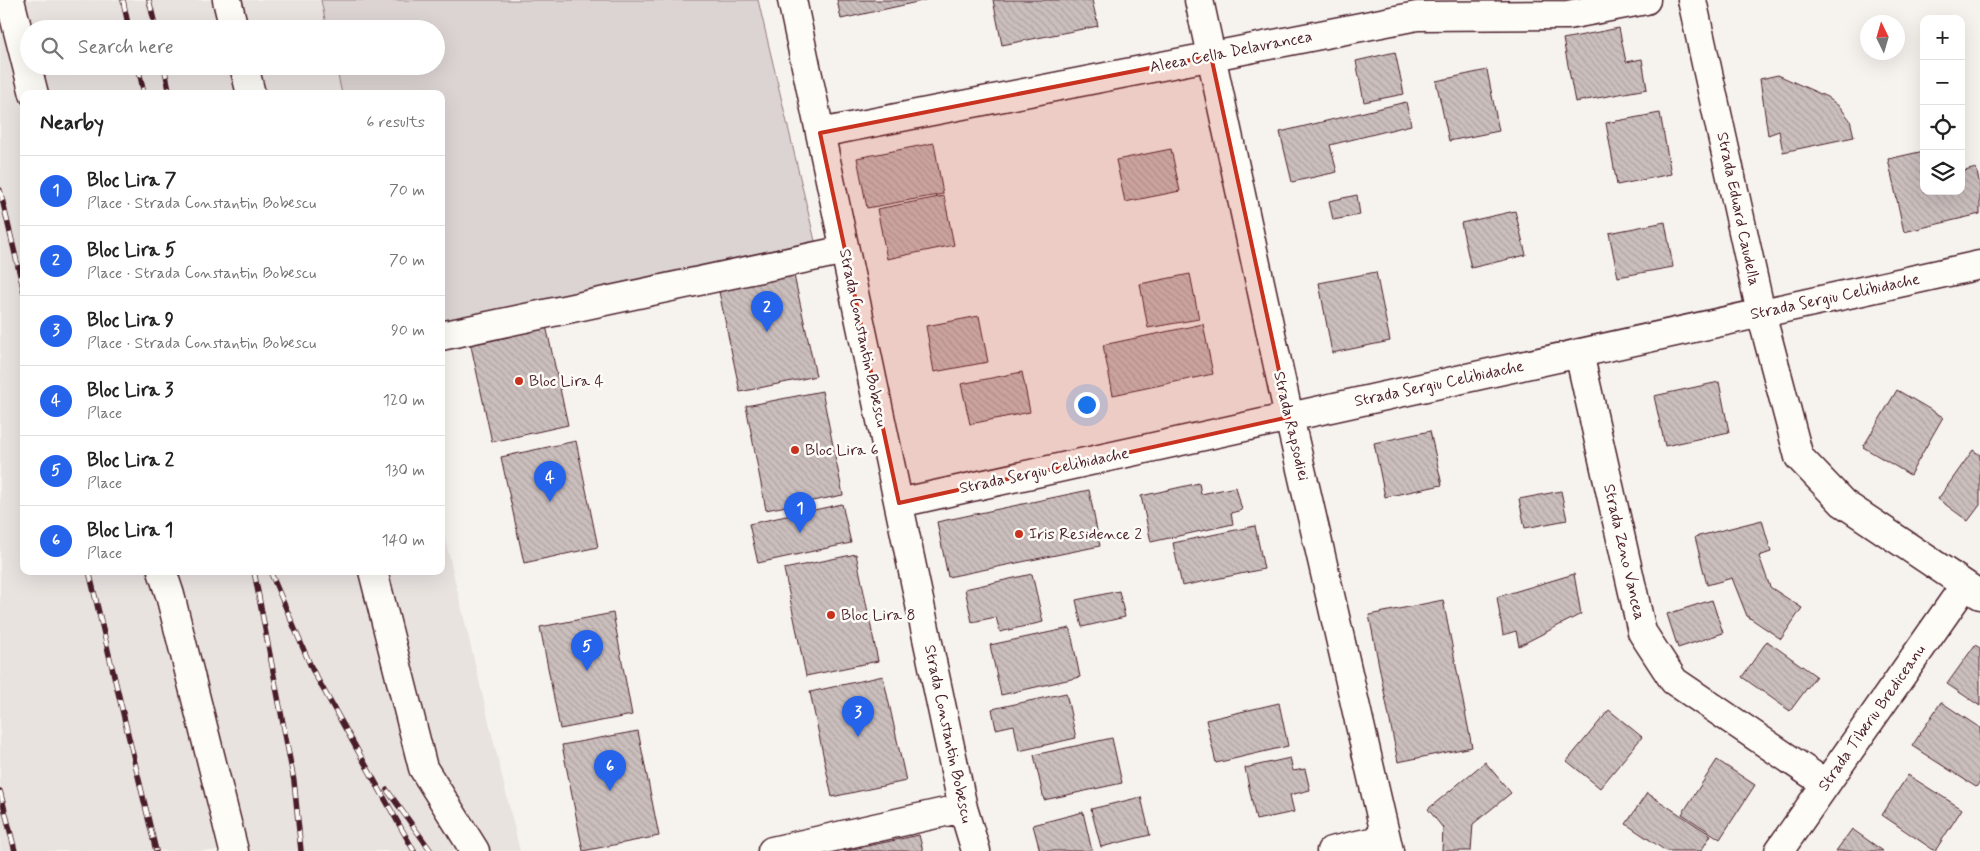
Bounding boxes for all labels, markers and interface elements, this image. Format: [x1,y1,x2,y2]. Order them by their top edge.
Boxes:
north arrow [1860,15,1905,60]
map controls [1920,15,1965,195]
button: + [1920,15,1965,60]
search box [20,20,445,75]
street label: Aleea Cella Delavrancea [1148,26,1314,78]
icon: search [38,34,66,62]
text: Search here [78,35,174,60]
button: − [1920,60,1965,105]
button: locate [1920,105,1965,150]
text: Nearby [40,109,104,137]
text: 6 results [366,112,425,133]
street label: Strada Eduard Caudella [1711,130,1765,288]
button: layers [1920,150,1965,195]
text: Bloc Lira 7 [87,168,176,193]
text: 1 [52,180,60,201]
text: 70 m [389,180,425,201]
text: Place · Strada Constantin Bobescu [87,193,316,214]
text: Bloc Lira 5 [87,238,176,263]
street label: Strada Constantin Bobescu [834,247,892,429]
text: 2 [52,250,60,271]
text: 70 m [389,250,425,271]
text: Place · Strada Constantin Bobescu [87,263,316,284]
street label: Strada Sergiu Celibidache [1748,269,1922,325]
pin: 2 [751,291,783,332]
text: Bloc Lira 9 [87,308,174,333]
text: 3 [52,320,60,341]
text: 90 m [391,320,425,341]
text: Place · Strada Constantin Bobescu [87,333,316,354]
street label: Strada Sergiu Celibidache [1352,356,1526,412]
street label: Strada Rapsodiei [1268,369,1314,483]
place label: Bloc Lira 4 [529,371,604,392]
marker: Bloc Lira 4 [513,375,525,387]
text: Bloc Lira 3 [87,378,173,403]
text: 4 [51,390,61,411]
text: 120 m [383,390,425,411]
your location [1074,392,1100,418]
text: Place [87,403,122,424]
place label: Bloc Lira 6 [805,440,879,461]
street label: Strada Sergiu Celibidache [957,443,1131,499]
marker: Bloc Lira 6 [789,444,801,456]
text: Bloc Lira 2 [87,448,174,473]
text: 5 [51,460,61,481]
text: 130 m [384,460,425,481]
pin: 4 [534,461,566,502]
text: Place [87,473,122,494]
street label: Strada Zeno Vancea [1598,482,1650,622]
pin: 1 [784,492,816,533]
text: Bloc Lira 1 [87,518,173,543]
place label: Iris Residence 2 [1029,524,1142,545]
marker: Iris Residence 2 [1013,528,1025,540]
text: 6 [52,530,60,551]
text: 140 m [381,530,425,551]
text: Place [87,543,122,564]
place label: Bloc Lira 8 [841,605,916,626]
marker: Bloc Lira 8 [825,609,837,621]
pin: 5 [571,630,603,671]
street label: Strada Tiberiu Brediceanu [1813,641,1931,795]
street label: Strada Constantin Bobescu [919,643,977,825]
pin: 3 [842,696,874,737]
pin: 6 [594,750,626,791]

